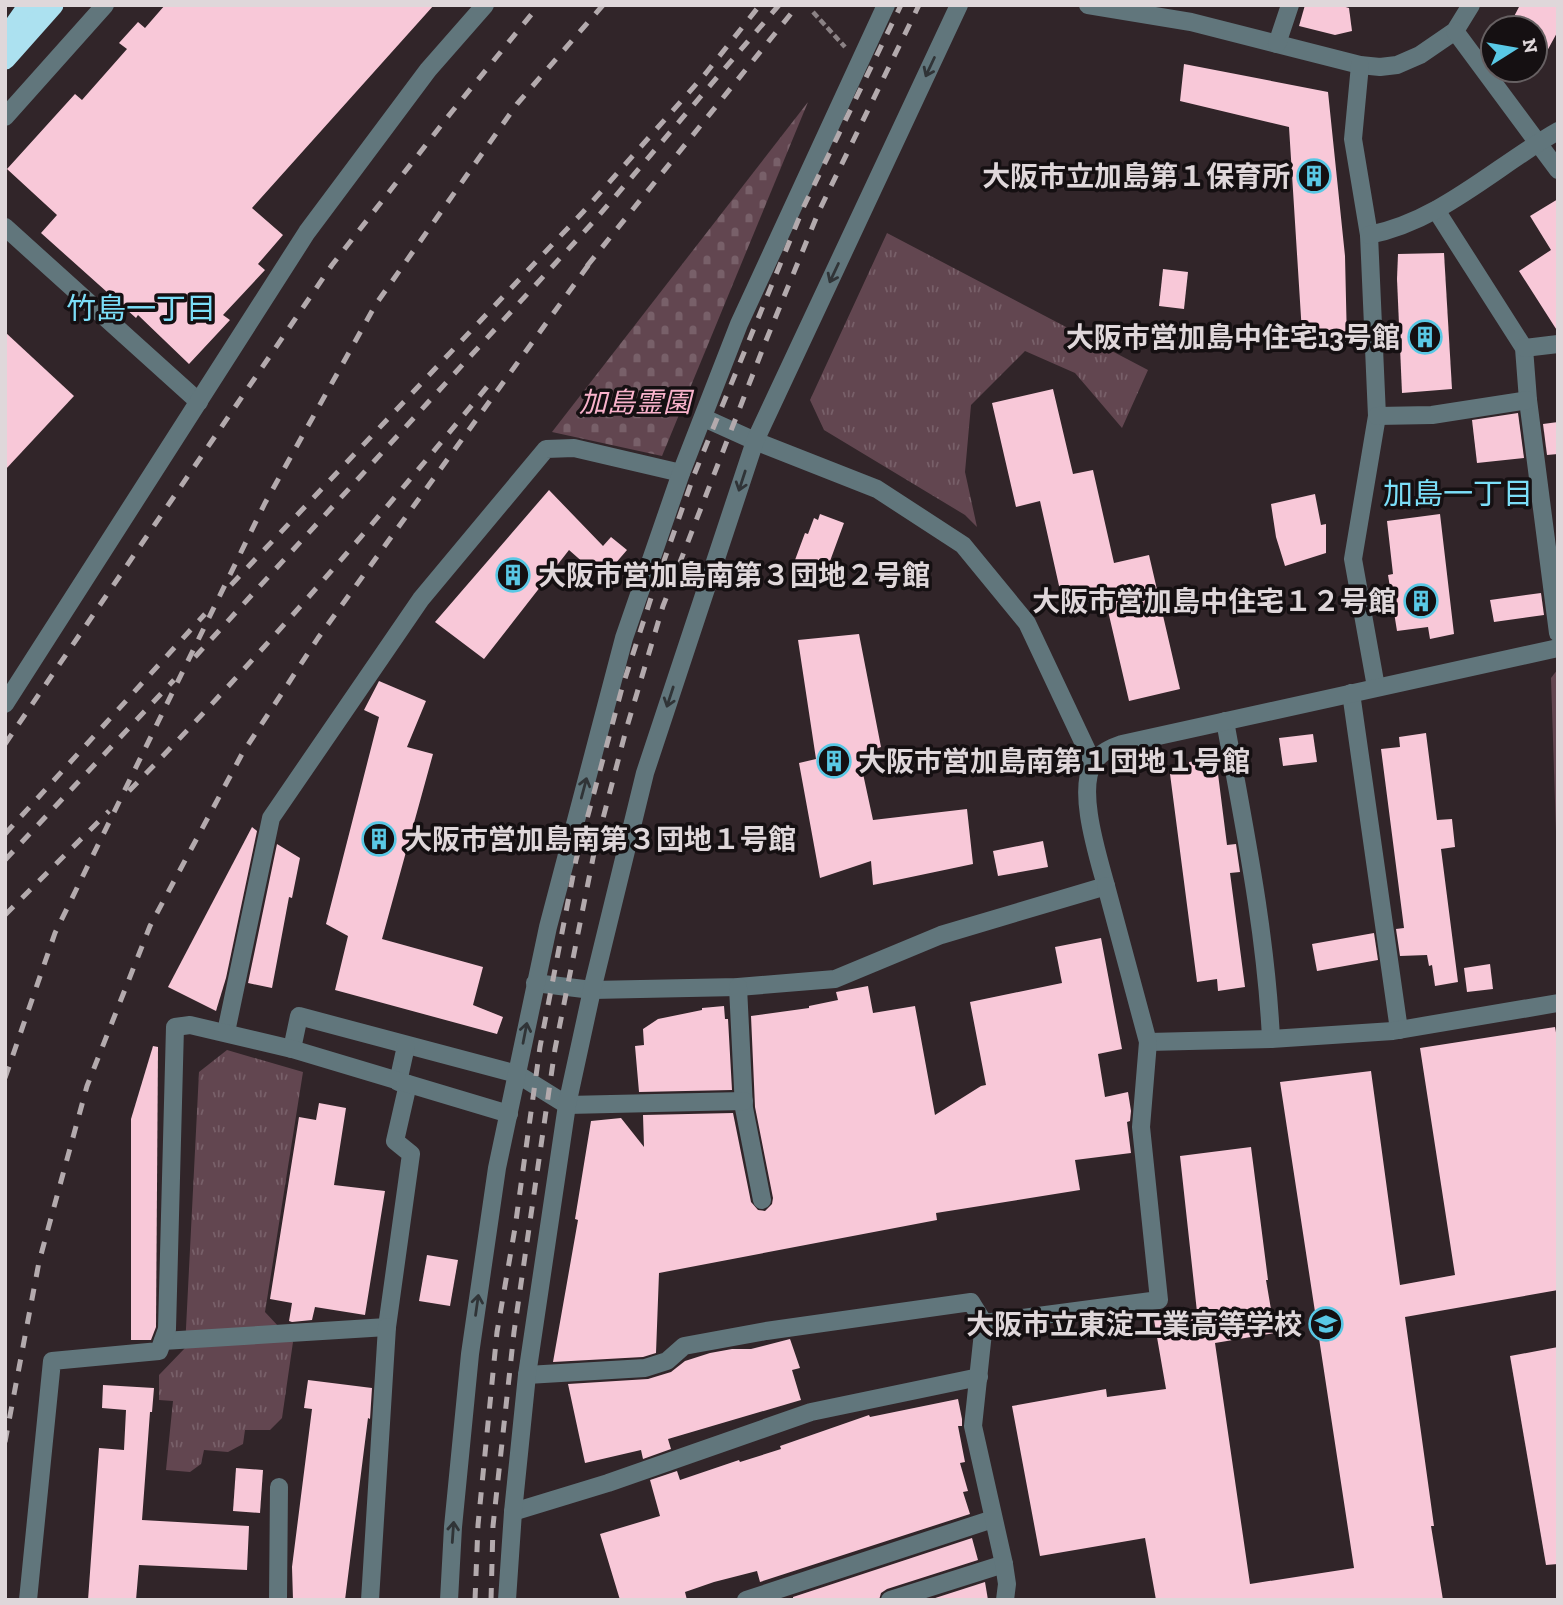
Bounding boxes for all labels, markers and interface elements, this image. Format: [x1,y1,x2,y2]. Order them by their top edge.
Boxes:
north arrow [1479,14,1549,84]
text: N [1518,37,1543,55]
one-way arrow [923,56,936,77]
building icon: 大阪市立加島第１保育所 [1295,157,1333,195]
place label: 大阪市立加島第１保育所 [982,160,1290,193]
one-way arrow [826,262,840,283]
district label: 竹島一丁目 [66,291,216,327]
building icon: 大阪市営加島中住宅13号館 [1406,318,1444,356]
place label: 大阪市営加島中住宅13号館 [1066,321,1400,354]
park label: 加島霊園 [579,386,695,419]
one-way arrow [735,470,748,492]
district label: 加島一丁目 [1383,476,1533,512]
building icon: 大阪市営加島南第３団地２号館 [494,556,532,594]
place label: 大阪市営加島南第３団地２号館 [538,559,930,592]
building icon: 大阪市営加島中住宅１２号館 [1402,582,1440,620]
place label: 大阪市営加島中住宅１２号館 [1032,585,1396,618]
one-way arrow [663,686,676,708]
building icon: 大阪市営加島南第１団地１号館 [815,742,853,780]
place label: 大阪市営加島南第１団地１号館 [858,745,1250,778]
one-way arrow [578,777,591,800]
building icon: 大阪市営加島南第３団地１号館 [360,820,398,858]
place label: 大阪市営加島南第３団地１号館 [404,823,796,856]
one-way arrow [518,1022,532,1045]
one-way arrow [471,1295,484,1317]
school or university icon: 大阪市立東淀工業高等学校 [1307,1305,1345,1343]
place label: 大阪市立東淀工業高等学校 [966,1308,1302,1341]
one-way arrow [447,1520,460,1543]

